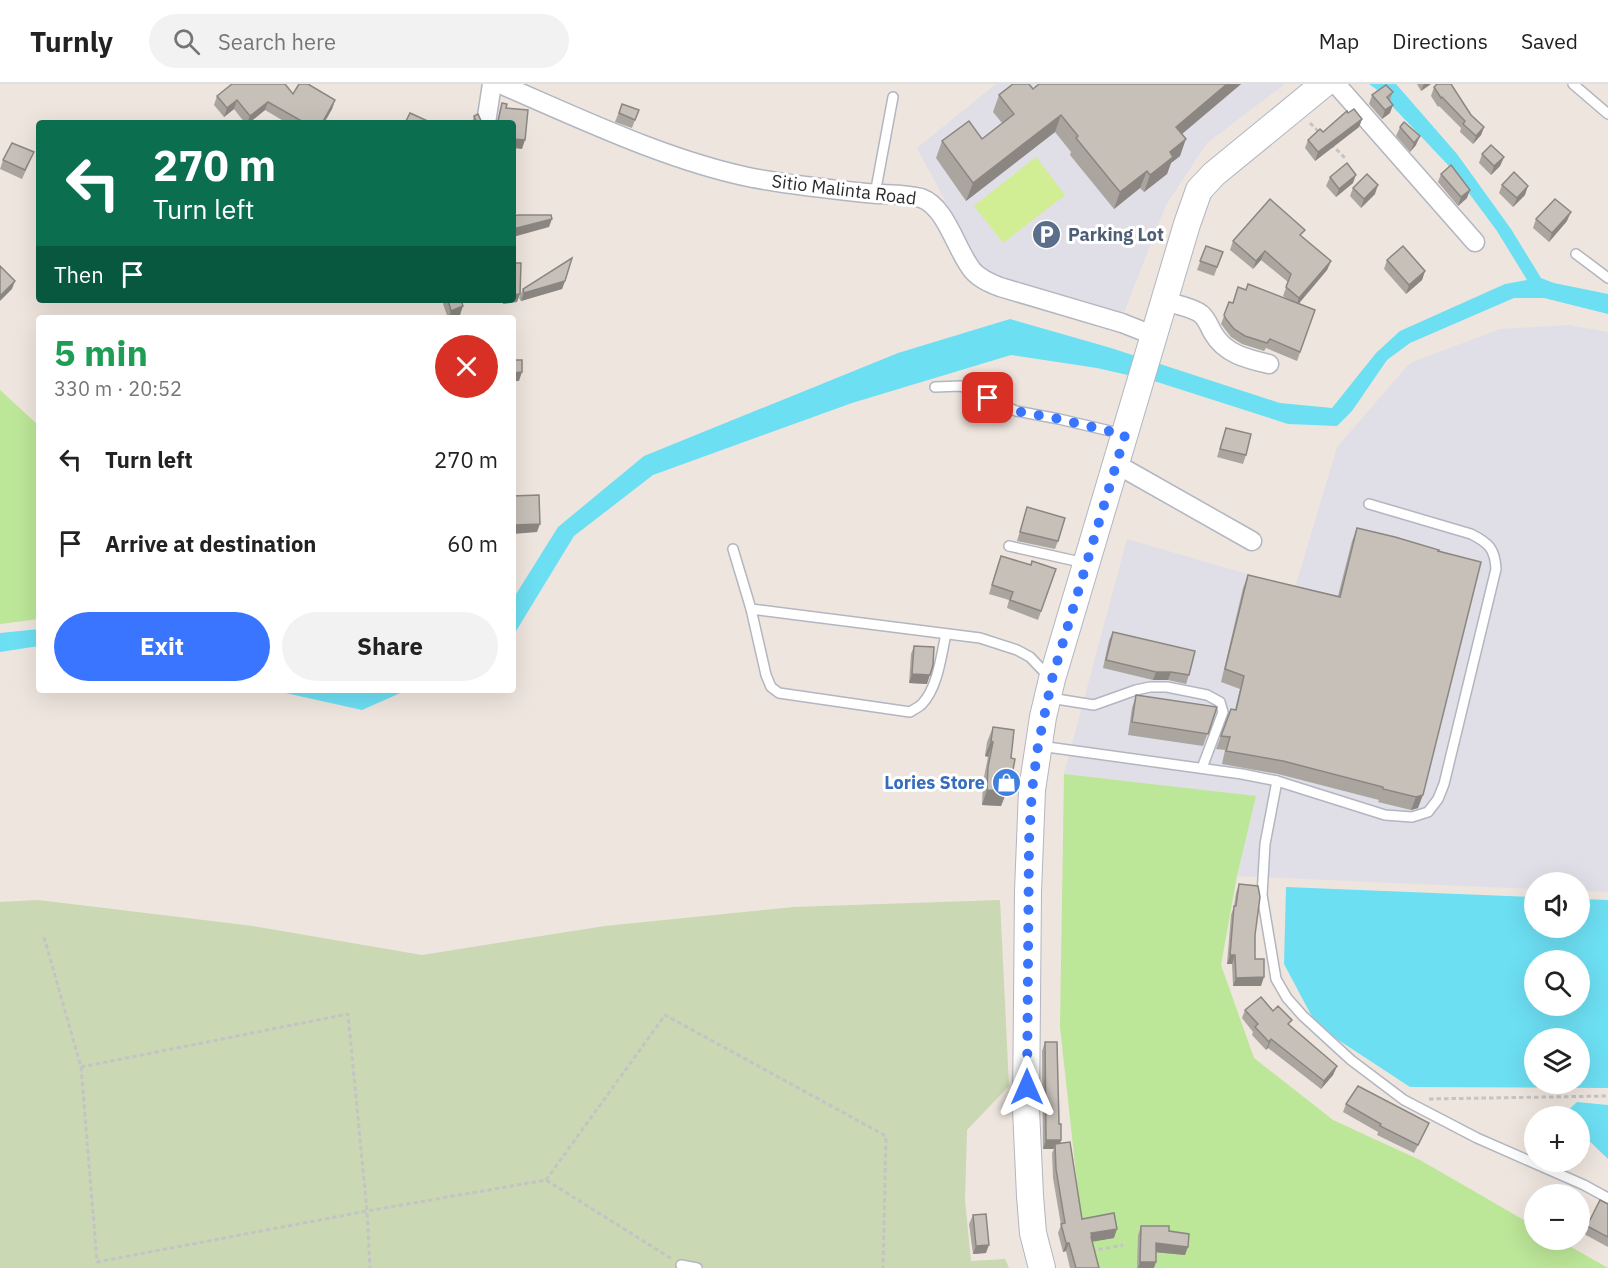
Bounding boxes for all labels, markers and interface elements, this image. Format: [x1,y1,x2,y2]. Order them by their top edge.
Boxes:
search box [149,14,569,68]
text: Turnly [30,23,113,60]
icon: search [170,25,203,58]
text: Search here [218,27,336,56]
text: Map [1319,27,1359,55]
text: Directions [1392,27,1488,55]
text: Saved [1521,27,1578,55]
text: 270 m [153,138,276,193]
icon: left [54,144,132,222]
street label: Sitio Malinta Road [770,169,918,210]
text: Turn left [153,191,254,226]
parking icon: Parking Lot [1031,219,1063,251]
place label: Parking Lot [1068,223,1164,246]
icon: arrive [116,258,149,291]
text: Then [54,260,104,289]
text: 5 min [54,329,148,376]
button: close [435,335,498,398]
pin [962,372,1013,423]
text: 330 m · 20:52 [54,375,182,402]
icon: arrive [971,381,1004,414]
icon: left [54,443,87,476]
text: Turn left [105,445,193,474]
text: 270 m [434,445,498,474]
icon: arrive [54,527,87,560]
text: Arrive at destination [105,529,316,558]
text: 60 m [447,529,498,558]
button: Exit [54,612,270,681]
button: Share [282,612,498,681]
shop icon: Lories Store [990,767,1022,799]
place label: Lories Store [884,771,985,794]
map controls [1524,872,1590,1250]
button: sound [1524,872,1590,938]
button: search [1524,950,1590,1016]
button: layers [1524,1028,1590,1094]
position arrow [995,1055,1059,1119]
button: + [1524,1106,1590,1172]
button: − [1524,1184,1590,1250]

